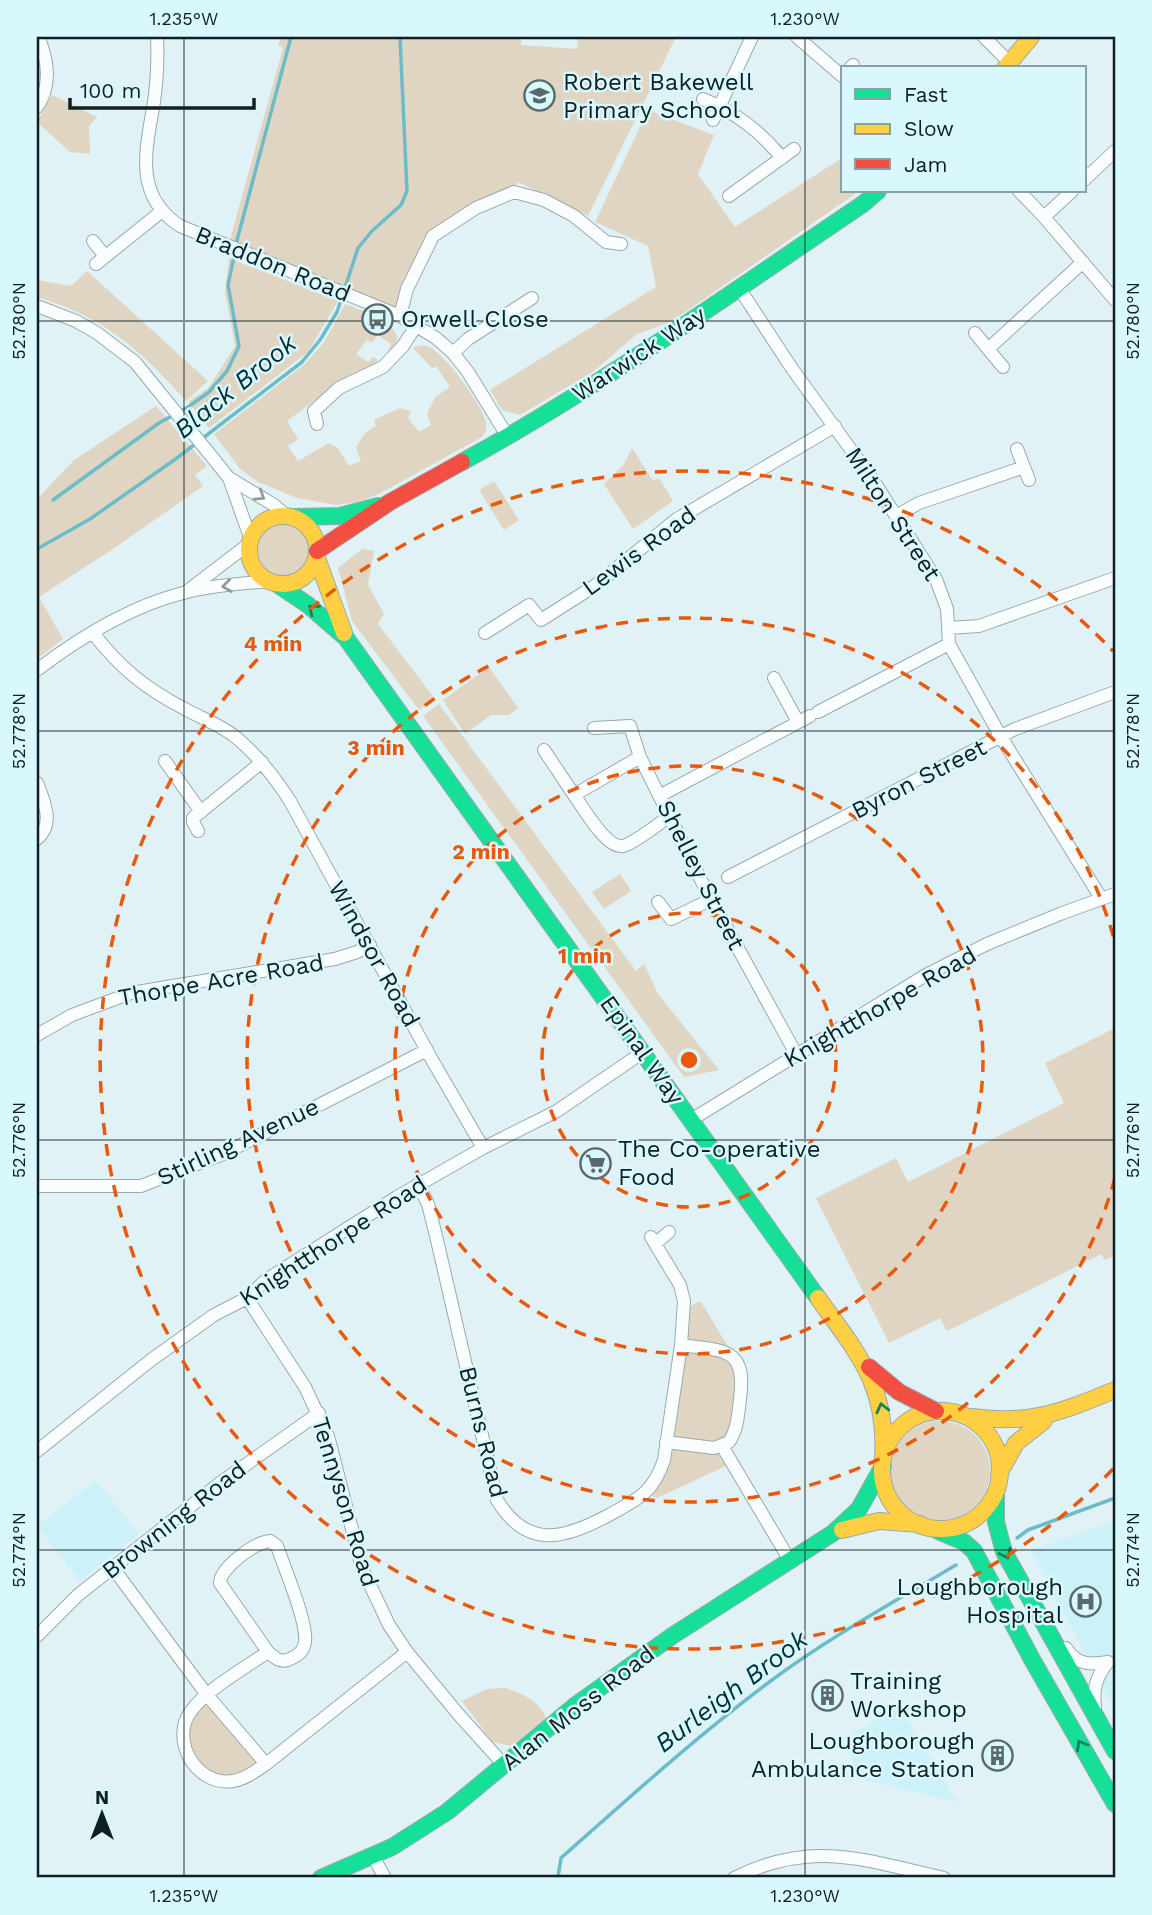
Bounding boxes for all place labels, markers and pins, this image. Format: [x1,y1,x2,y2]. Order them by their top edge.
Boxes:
place label: Robert Bakewell Primary School [563,68,754,124]
school or university icon: Robert Bakewell Primary School [523,79,557,113]
bus stop icon: Orwell Close [361,302,395,336]
place label: Orwell Close [401,305,549,333]
centre of rings [677,1048,701,1072]
place label: The Co-operative Food [618,1135,821,1191]
supermarket icon: The Co-operative Food [578,1146,612,1180]
place label: Loughborough Hospital [896,1573,1064,1629]
hospital icon: Loughborough Hospital [1069,1584,1103,1618]
place label: Training Workshop [850,1667,967,1723]
building icon: Training Workshop [810,1678,844,1712]
place label: Loughborough Ambulance Station [751,1727,975,1783]
building icon: Loughborough Ambulance Station [981,1738,1015,1772]

